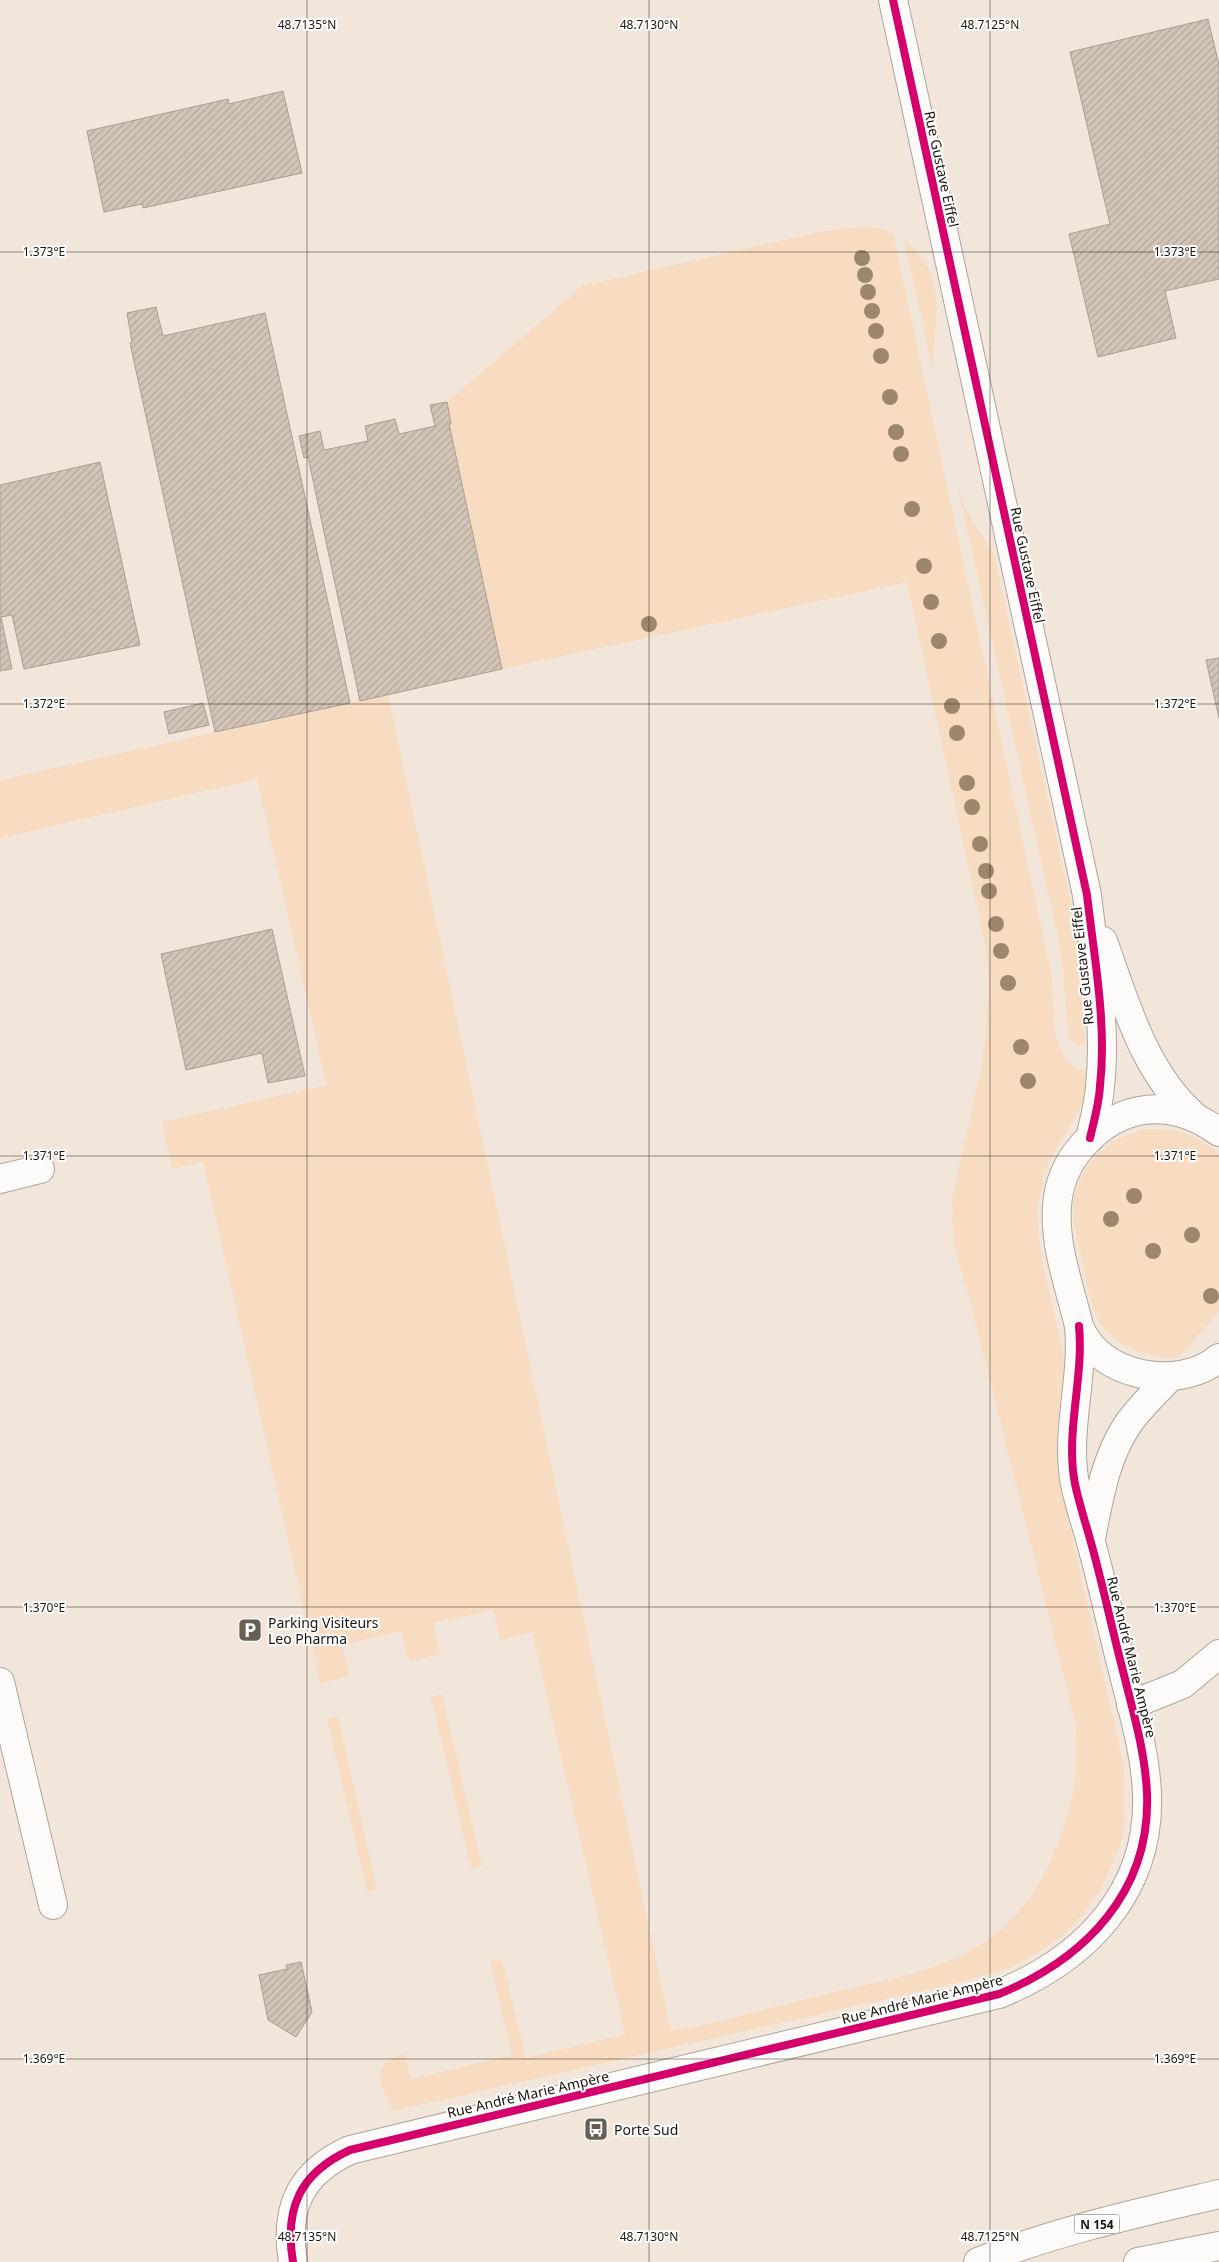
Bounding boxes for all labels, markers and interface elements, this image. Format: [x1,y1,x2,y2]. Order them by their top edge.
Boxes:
text: 48.7135°N [278,16,336,33]
text: 48.7130°N [620,16,678,33]
text: 48.7125°N [961,16,1019,33]
street label: Rue Gustave Eiffel [920,109,964,229]
text: 1.373°E [23,243,65,260]
text: 1.373°E [1154,243,1196,260]
street label: Rue Gustave Eiffel [1006,505,1050,625]
text: 1.372°E [23,695,65,712]
text: 1.372°E [1154,695,1196,712]
street label: Rue Gustave Eiffel [1066,906,1098,1026]
text: 1.371°E [23,1147,65,1164]
text: 1.371°E [1154,1147,1196,1164]
street label: Rue André Marie Ampère [1103,1574,1161,1740]
text: 1.370°E [23,1599,65,1616]
text: 1.370°E [1154,1599,1196,1616]
place label: Parking Visiteurs Leo Pharma [268,1613,379,1648]
parking icon: Parking Visiteurs Leo Pharma [237,1617,263,1643]
street label: Rue André Marie Ampère [839,1970,1005,2028]
text: 1.369°E [23,2050,65,2067]
text: 1.369°E [1154,2050,1196,2067]
street label: Rue André Marie Ampère [445,2066,611,2122]
bus stop icon: Porte Sud [583,2116,609,2142]
place label: Porte Sud [614,2120,678,2139]
road number: N 154 [1074,2214,1120,2234]
text: 48.7135°N [278,2228,336,2245]
text: 48.7130°N [620,2228,678,2245]
text: 48.7125°N [961,2228,1019,2245]

